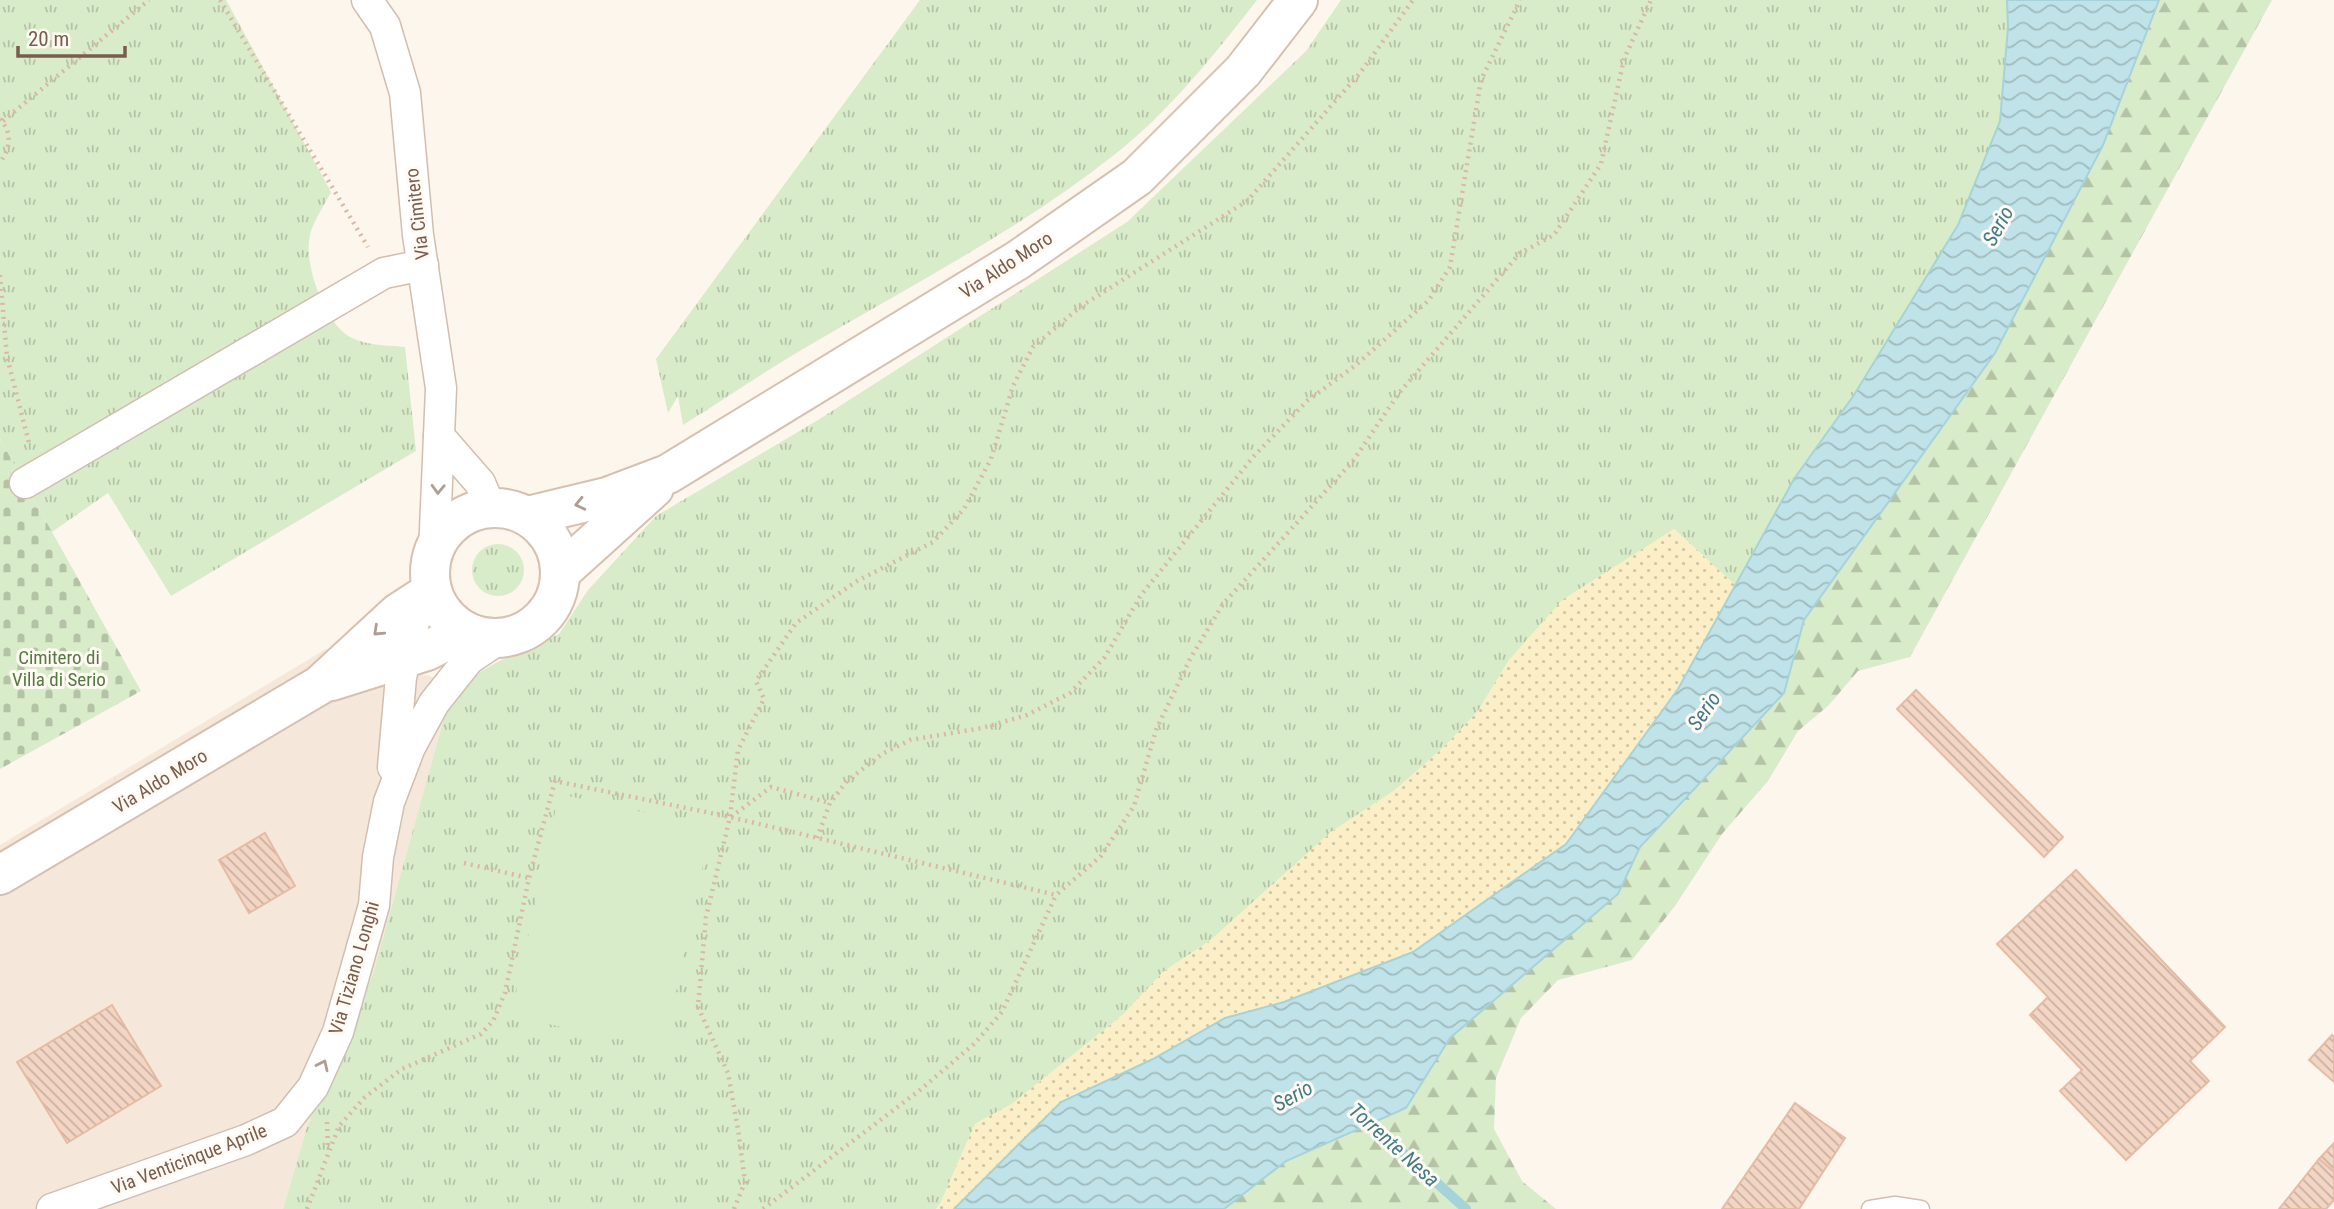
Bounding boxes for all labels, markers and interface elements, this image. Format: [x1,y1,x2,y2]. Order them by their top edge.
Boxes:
scale bar [18,14,124,58]
text: 20 m [28,27,69,51]
street label: Via Cimitero [400,167,434,261]
water label: Serio [1978,202,2018,250]
street label: Via Aldo Moro [955,226,1057,304]
one-way arrow [430,484,445,495]
one-way arrow [574,495,586,510]
one-way arrow [373,623,386,635]
park label: Cimitero di Villa di Serio [12,646,106,691]
water label: Serio [1682,687,1726,735]
street label: Via Aldo Moro [109,744,211,818]
street label: Via Tiziano Longhi [324,899,384,1037]
one-way arrow [315,1060,329,1072]
water label: Serio [1269,1076,1317,1116]
water label: Torrente Nesa [1344,1098,1444,1192]
street label: Via Venticinque Aprile [108,1119,270,1199]

